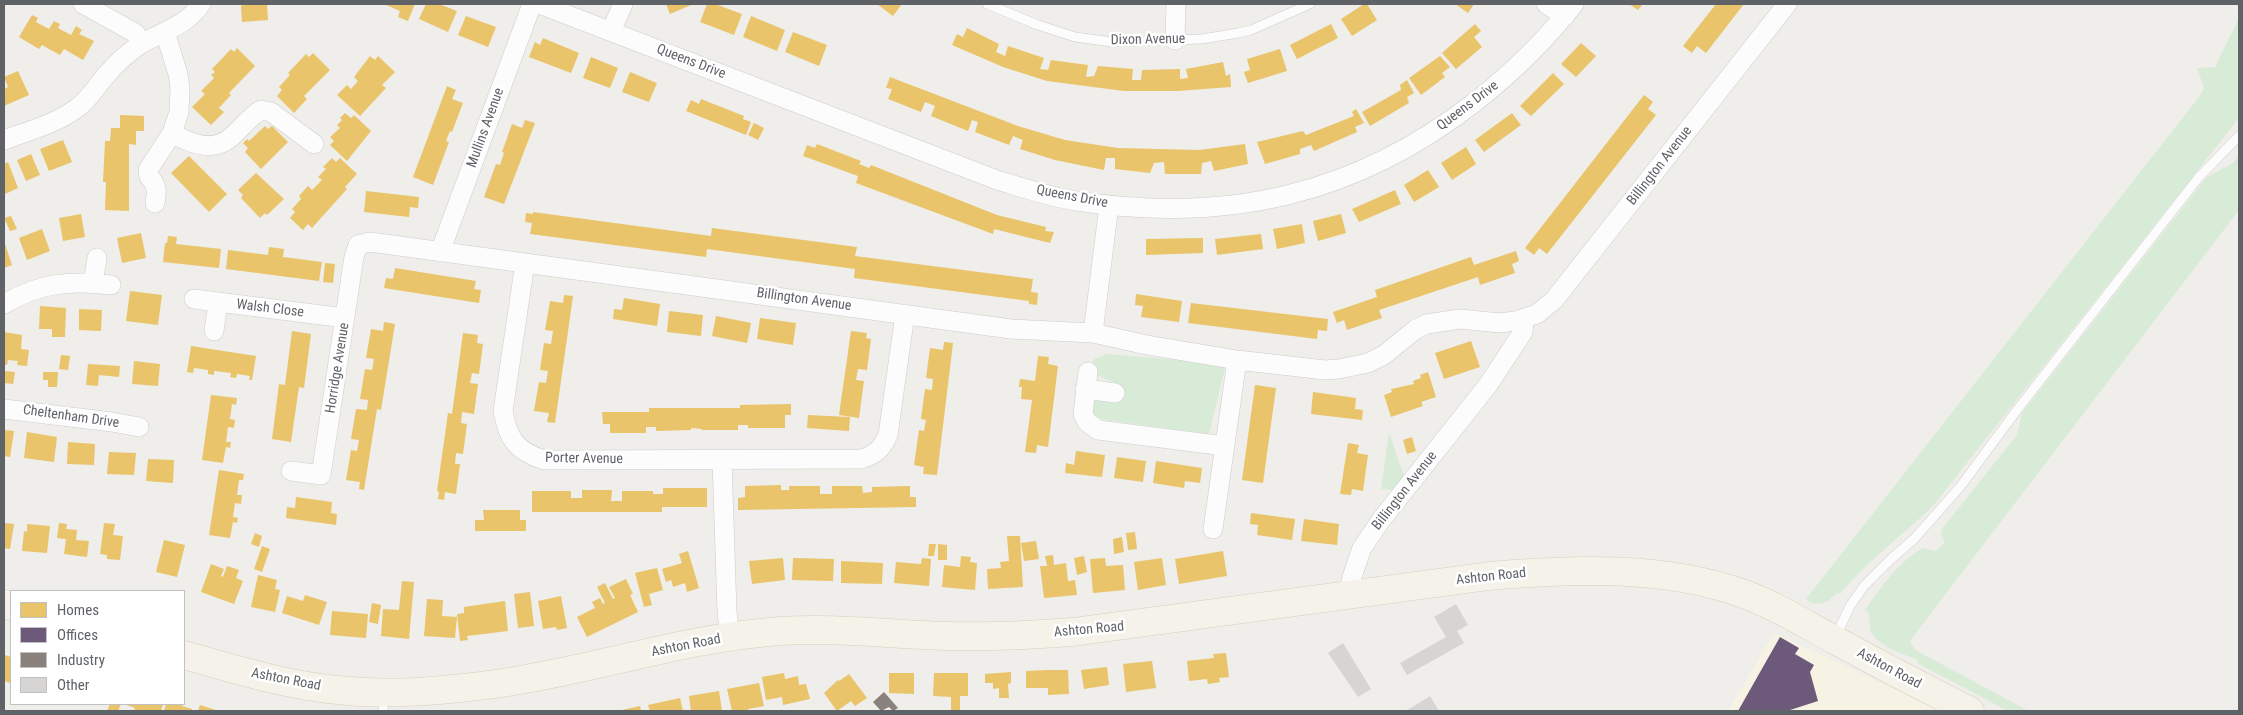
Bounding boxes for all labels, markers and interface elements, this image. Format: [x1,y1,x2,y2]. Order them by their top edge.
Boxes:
street label: Dixon Avenue [1111,31,1185,49]
street label: Queens Drive [654,41,728,83]
street label: Queens Drive [1434,77,1502,135]
street label: Mullins Avenue [464,86,508,170]
street label: Billington Avenue [1624,123,1696,209]
street label: Queens Drive [1035,182,1109,212]
street label: Billington Avenue [756,285,852,315]
street label: Walsh Close [235,297,305,321]
street label: Horridge Avenue [323,322,353,414]
street label: Cheltenham Drive [22,402,120,432]
street label: Billington Avenue [1369,448,1441,534]
street label: Porter Avenue [545,450,623,468]
street label: Ashton Road [1455,565,1527,589]
legend [10,590,185,705]
text: Homes [57,601,99,619]
street label: Ashton Road [1053,619,1125,641]
text: Offices [57,626,98,644]
street label: Ashton Road [650,631,722,661]
street label: Ashton Road [1854,645,1924,693]
text: Industry [57,651,105,669]
street label: Ashton Road [250,665,322,695]
text: Other [57,676,89,694]

